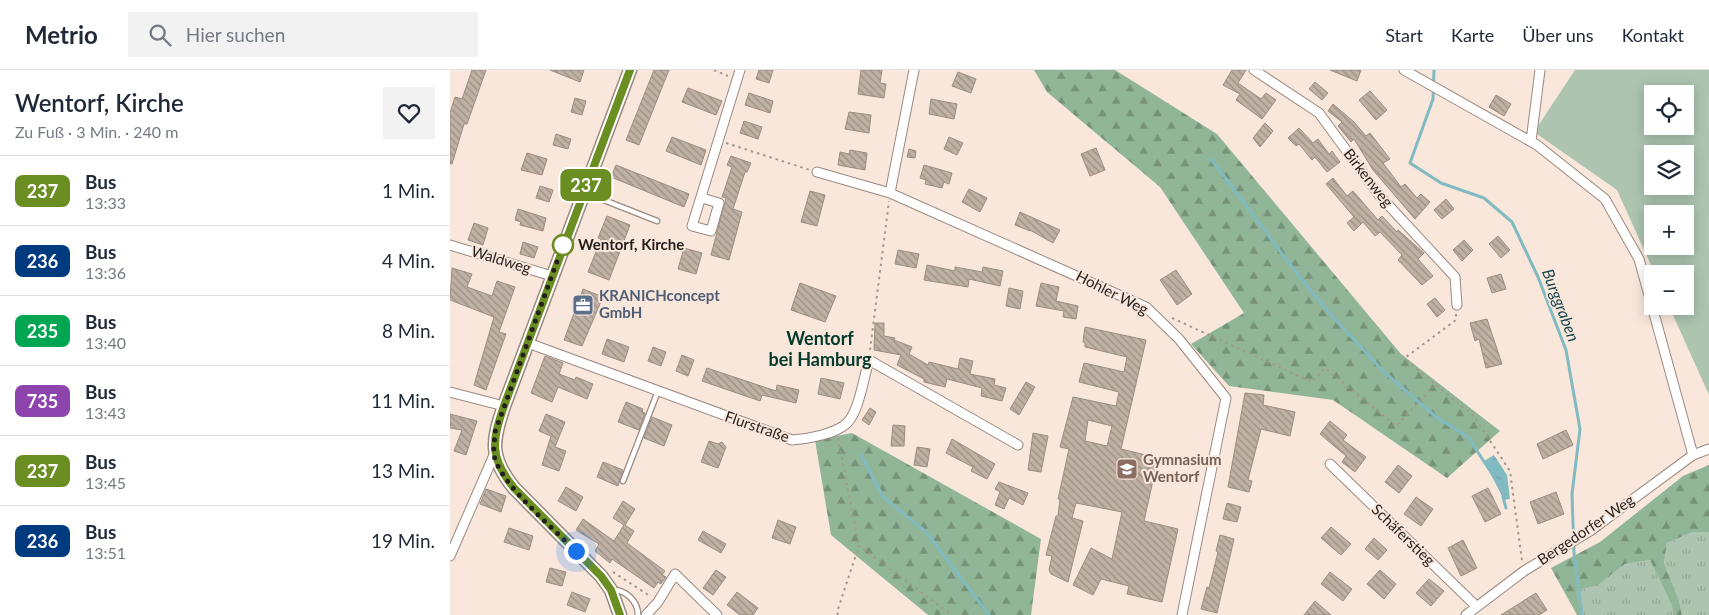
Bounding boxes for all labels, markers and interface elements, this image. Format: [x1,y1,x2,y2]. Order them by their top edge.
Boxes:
search box [128,12,478,57]
text: Metrio [25,20,98,49]
icon: search [146,21,174,49]
text: Hier suchen [186,23,285,46]
text: Start [1385,24,1423,46]
text: Karte [1451,24,1494,46]
text: Über uns [1522,24,1594,46]
text: Kontakt [1622,24,1684,46]
map controls [1644,85,1694,315]
button: locate [1644,85,1694,135]
button: heart [383,87,435,139]
text: Wentorf, Kirche [15,88,184,117]
text: Zu Fuß · 3 Min. · 240 m [15,122,178,141]
street label: Birkenweg [1340,144,1397,210]
button: layers [1644,145,1694,195]
line badge: 237 [557,169,615,201]
text: Bus [85,170,116,193]
text: 237 [570,174,602,196]
text: 1 Min. [382,179,435,202]
text: 237 [27,180,58,202]
text: 13:33 [85,193,126,212]
button: + [1644,205,1694,255]
marker: Wentorf, Kirche [552,234,574,256]
place label: Wentorf, Kirche [578,235,684,253]
text: Bus [85,240,116,263]
street label: Waldweg [469,241,534,277]
text: 4 Min. [382,249,435,272]
text: 236 [27,250,58,272]
text: 13:36 [85,263,126,282]
button: − [1644,265,1694,315]
street label: Hohler Weg [1073,266,1152,318]
water label: Burggraben [1539,266,1584,344]
place label: KRANICHconcept GmbH [599,286,720,321]
office icon: KRANICHconcept GmbH [571,293,595,317]
text: Bus [85,310,116,333]
text: 8 Min. [382,319,435,342]
text: 235 [27,320,58,342]
district label: Wentorf bei Hamburg [768,327,872,370]
text: 13:40 [85,333,126,352]
text: Bus [85,380,116,403]
text: 11 Min. [371,389,435,412]
text: 735 [27,390,58,412]
text: 13:43 [85,403,126,422]
street label: Flurstraße [723,407,792,445]
text: Bus [85,450,116,473]
place label: Gymnasium Wentorf [1143,450,1222,485]
school or university icon: Gymnasium Wentorf [1115,457,1139,481]
text: 13 Min. [371,459,435,482]
text: 237 [27,460,58,482]
text: 13:45 [85,473,126,492]
street label: Bergedorfer Weg [1534,490,1637,568]
street label: Schäferstieg [1368,500,1439,569]
text: Bus [85,520,116,543]
text: 19 Min. [371,529,435,552]
text: 236 [27,530,58,552]
your location [564,539,589,564]
text: 13:51 [85,543,126,562]

